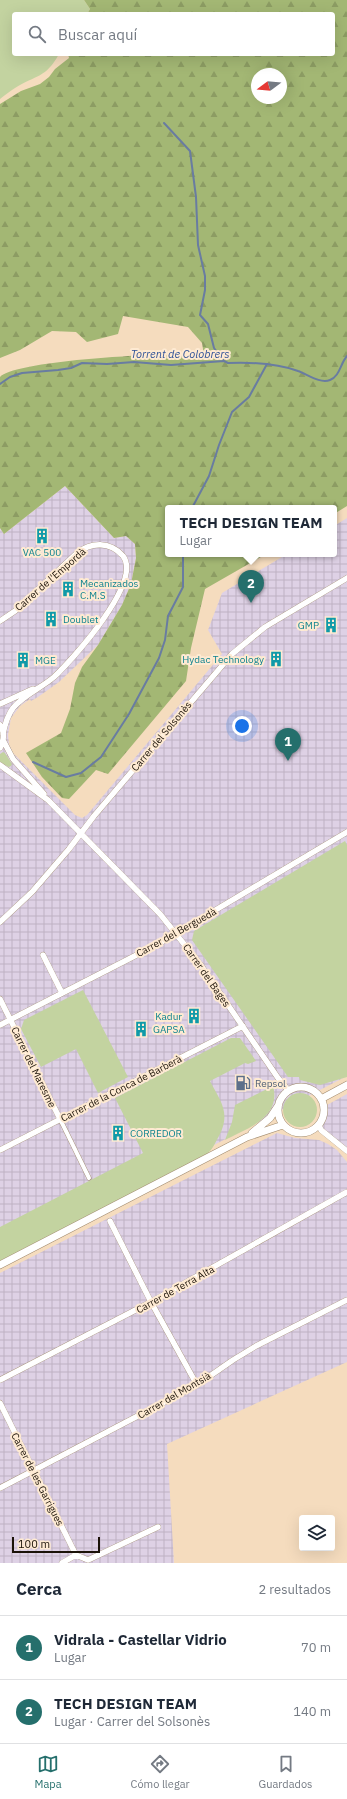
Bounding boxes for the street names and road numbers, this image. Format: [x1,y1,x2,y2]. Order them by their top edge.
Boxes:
street label: Carrer de l'Empordà [12,545,89,614]
street label: Carrer del Solsonès [128,699,195,774]
street label: Carrer del Berguedà [134,905,219,960]
street label: Carrer del Bages [180,941,233,1010]
street label: Carrer del Maresme [8,1025,59,1110]
street label: Carrer de la Conca de Barberà [59,1052,185,1125]
street label: Carrer de Terra Alta [134,1262,217,1316]
street label: Carrer del Montsià [135,1369,214,1422]
street label: Carrer de les Garrigues [8,1430,67,1528]

